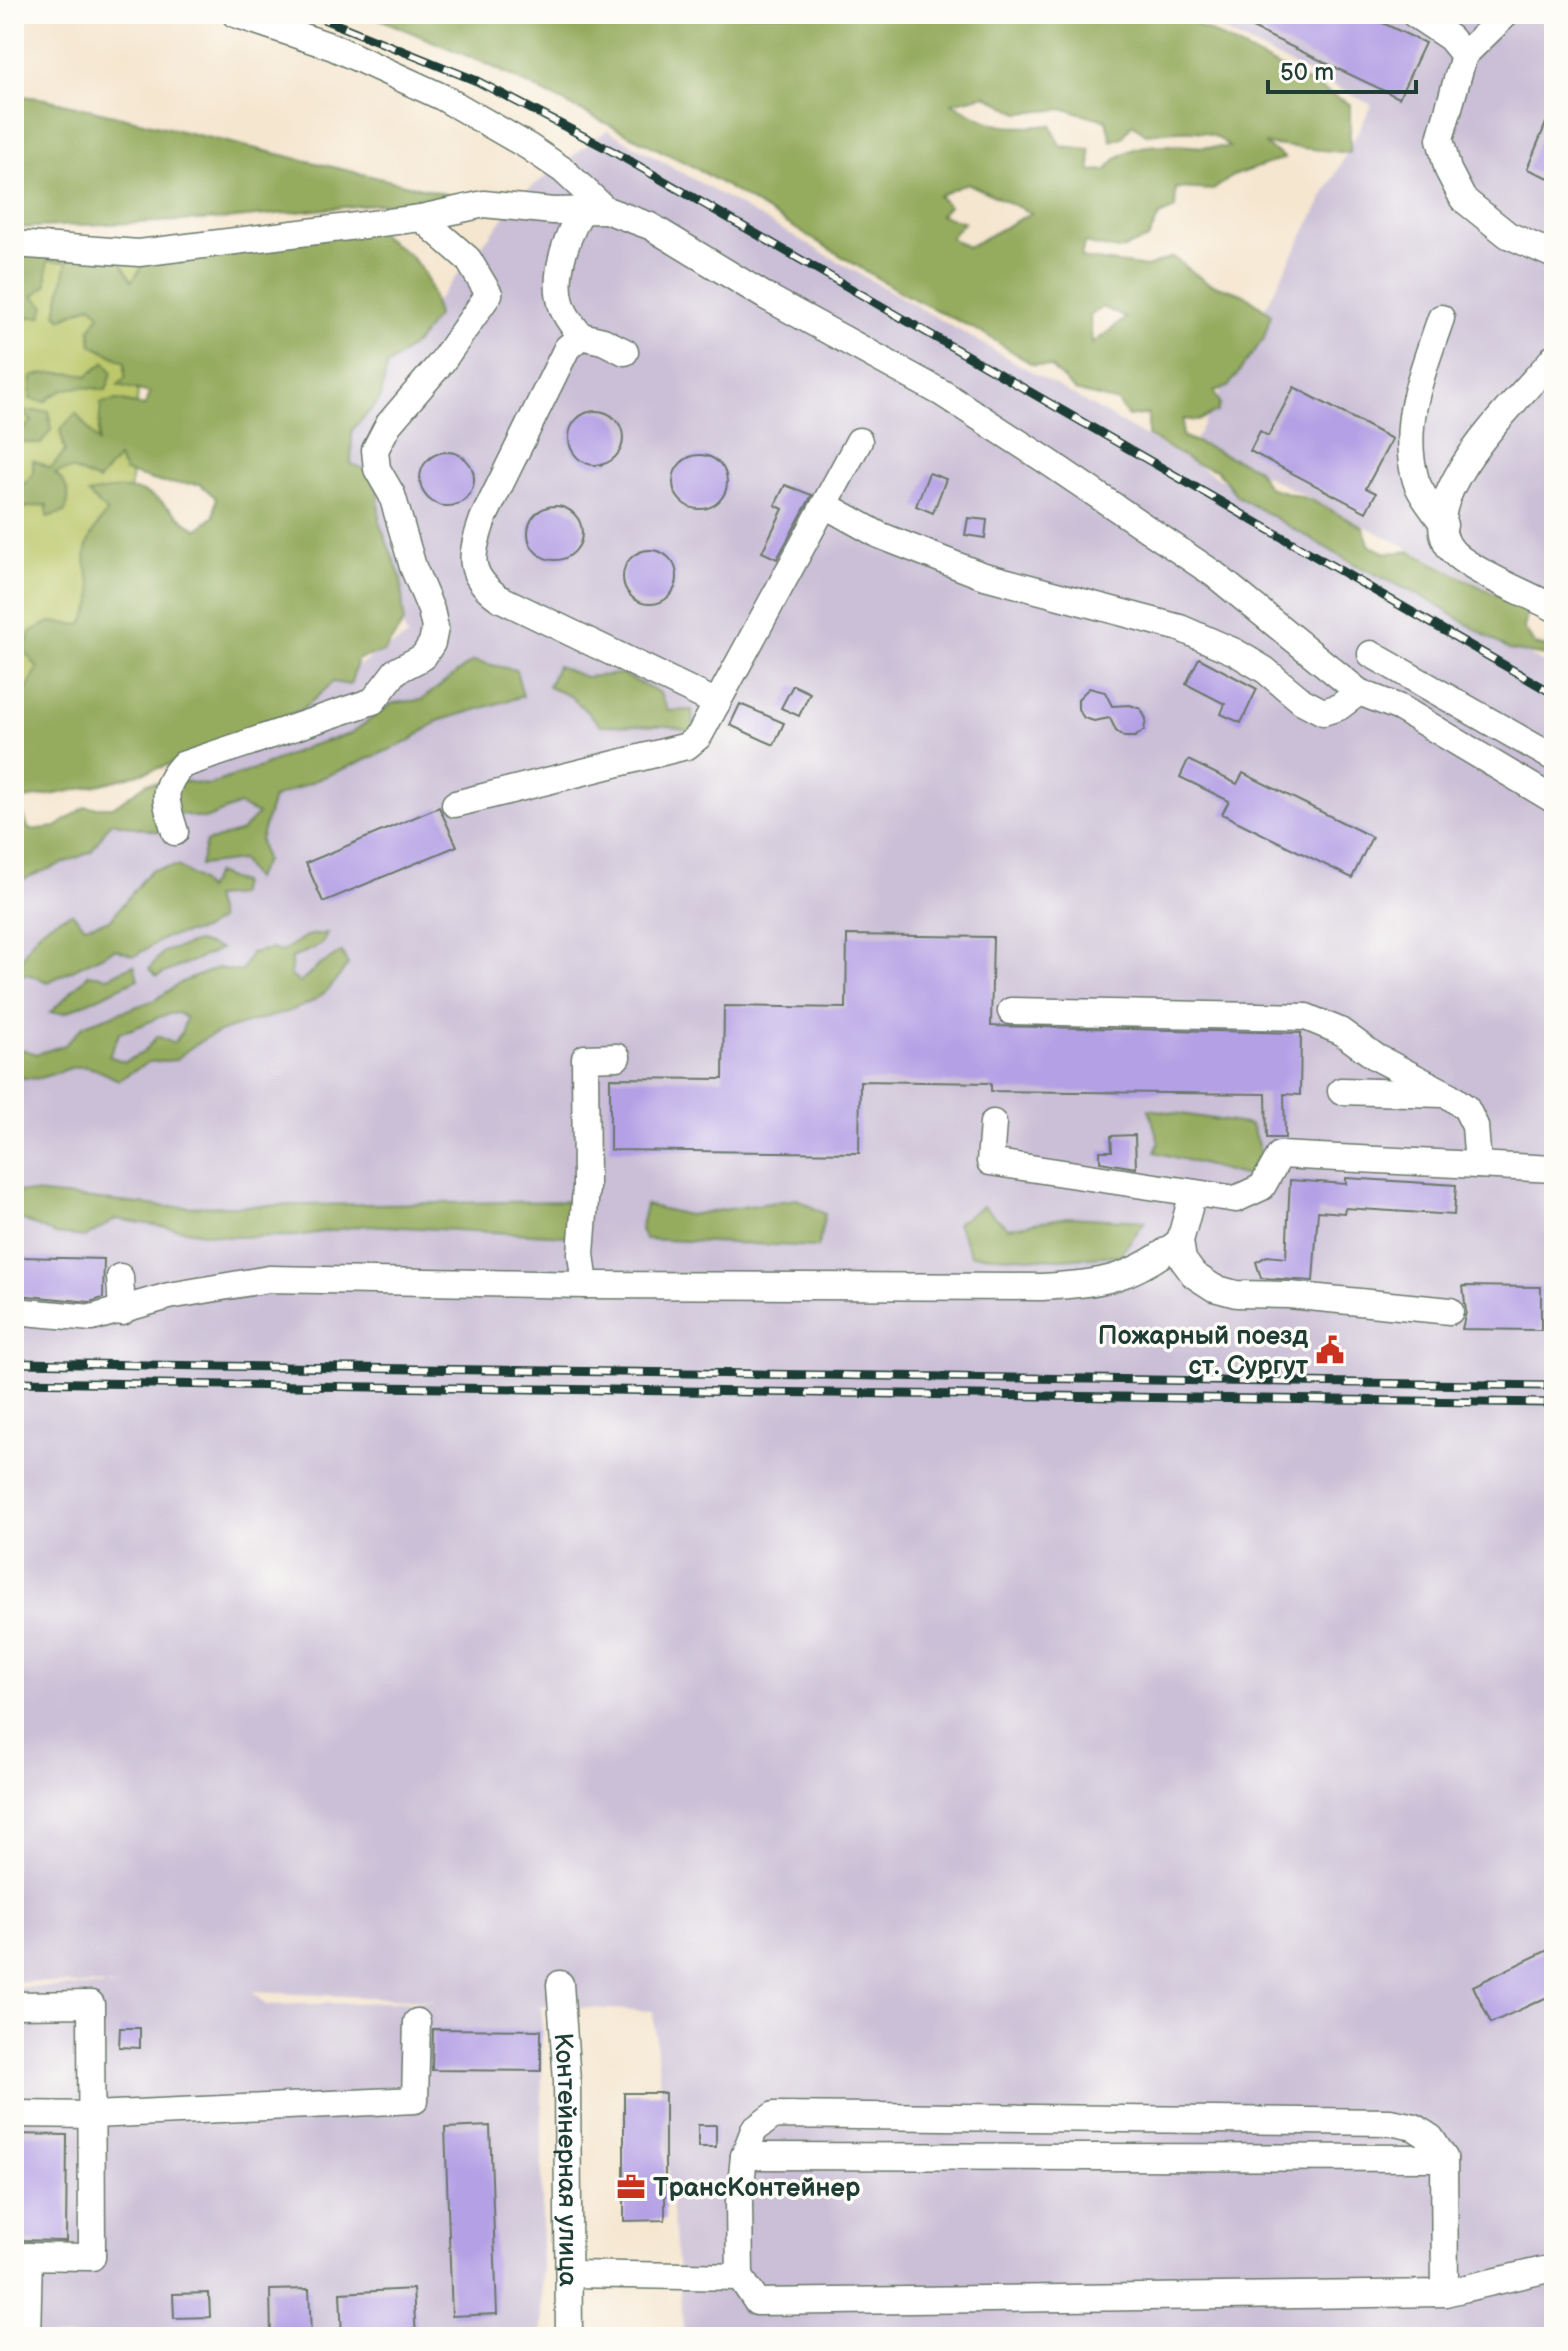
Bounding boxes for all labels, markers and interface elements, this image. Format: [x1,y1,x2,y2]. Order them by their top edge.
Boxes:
scale bar [1268,44,1416,94]
text: 50 m [1280,58,1334,87]
place label: Пожарный поезд ст. Сургут [1098,1321,1309,1382]
public building icon: Пожарный поезд ст. Сургут [1315,1335,1345,1365]
street label: Контейнерная улица [547,2032,583,2287]
office icon: ТрансКонтейнер [616,2172,646,2202]
place label: ТрансКонтейнер [653,2173,861,2204]

